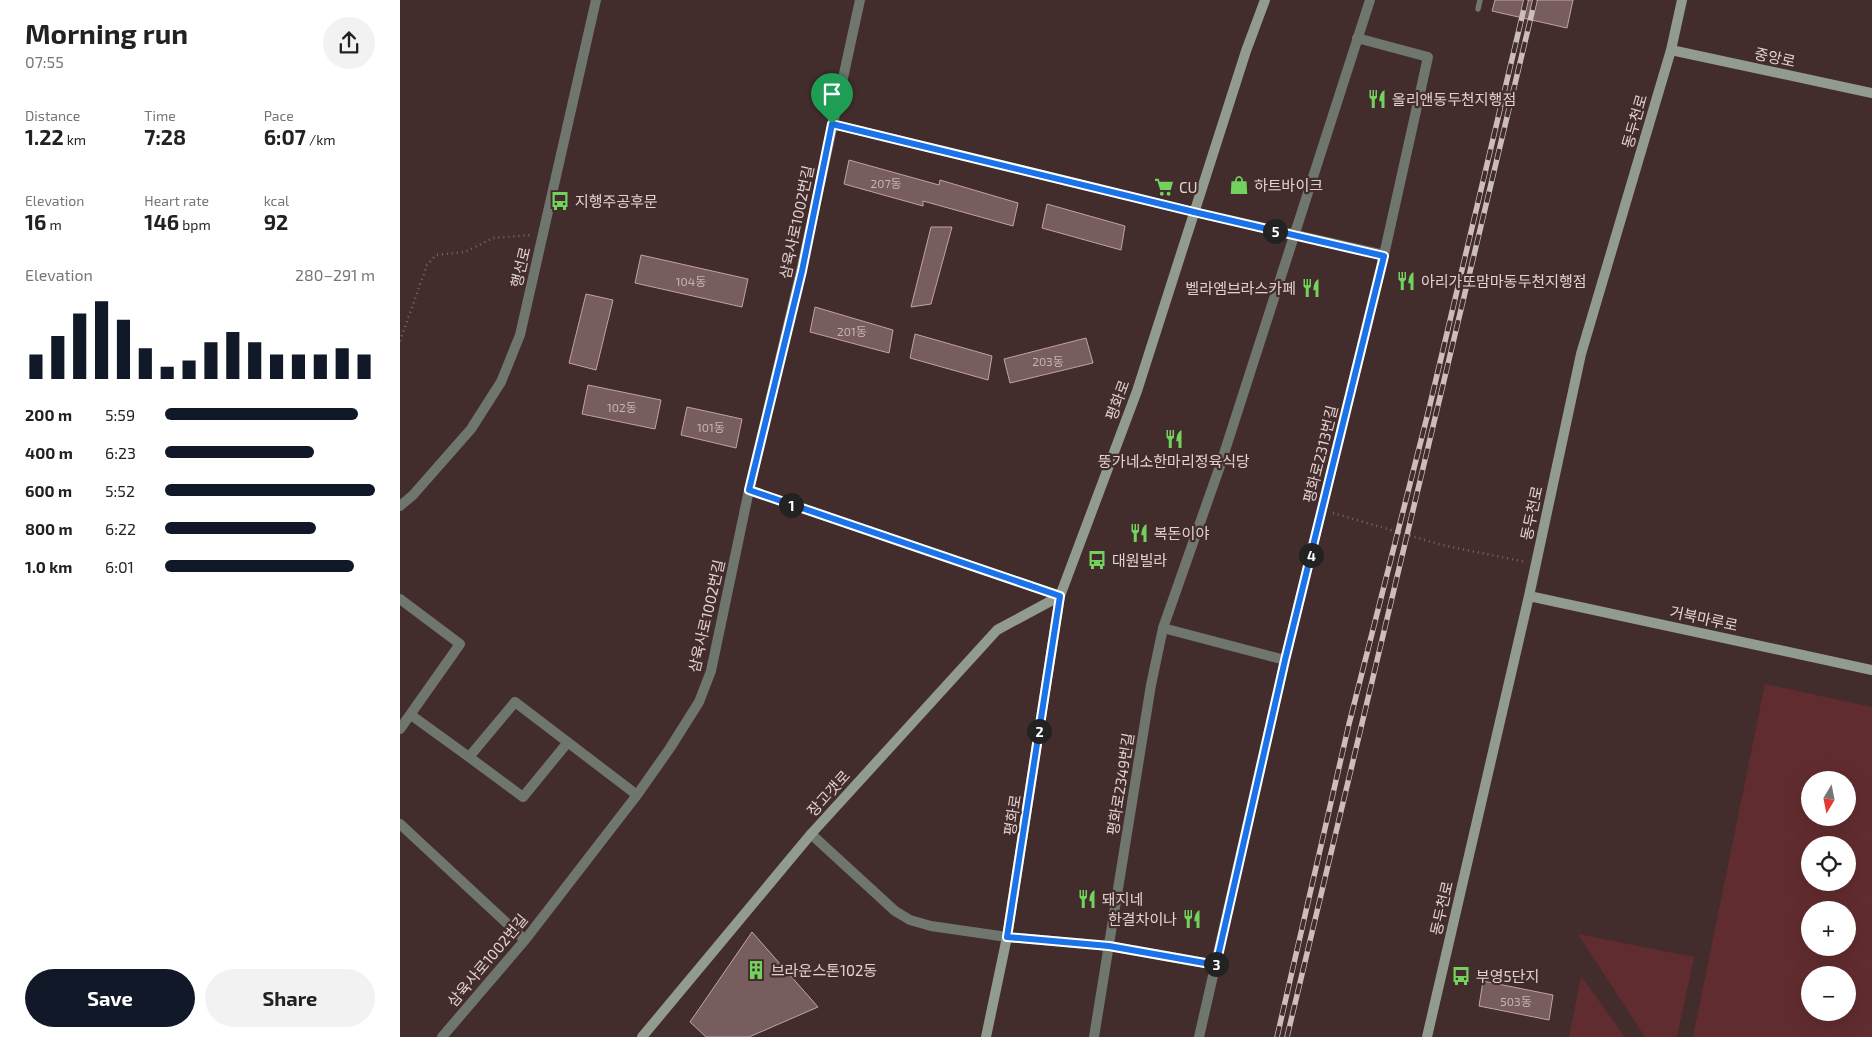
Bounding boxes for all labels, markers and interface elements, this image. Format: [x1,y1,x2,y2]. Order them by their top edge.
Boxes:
text: Morning run [25,16,188,50]
button: share [323,17,375,69]
street label: 중앙로 [1753,44,1797,70]
text: 07:55 [25,52,64,71]
pin [811,73,853,124]
icon: arrive [818,80,846,108]
restaurant icon: 올리앤동두천지행점 [1366,88,1388,110]
place label: 올리앤동두천지행점 [1392,90,1516,108]
street label: 동두천로 [1618,92,1650,150]
text: Distance [25,107,80,124]
text: Time [144,107,176,124]
text: Pace [264,107,294,124]
text: 1.22 [25,124,64,149]
text: 7:28 [144,124,186,149]
text: 6:07 [264,124,306,149]
text: km [64,131,86,148]
text: /km [306,131,336,148]
street label: 삼육사로1002번길 [775,164,817,280]
shop icon: 하트바이크 [1228,174,1250,196]
house number: 207동 [870,176,902,190]
supermarket icon: CU [1153,176,1175,198]
place label: 하트바이크 [1254,176,1323,194]
place label: CU [1179,178,1198,196]
bus stop icon: 지행주공후문 [549,190,571,212]
text: Elevation [25,192,84,209]
text: Heart rate [144,192,209,209]
text: kcal [264,192,289,209]
place label: 지행주공후문 [575,192,658,210]
text: 16 [25,209,46,234]
text: 146 [144,209,179,234]
text: 92 [264,209,288,234]
text: m [46,216,62,233]
text: bpm [179,216,211,233]
pin: 5 [1262,218,1288,244]
text: 5 [1272,223,1279,240]
street label: 행선로 [507,245,533,289]
text: Elevation [25,265,93,284]
text: 280–291 m [295,265,375,284]
restaurant icon: 아리가또맘마동두천지행점 [1395,270,1417,292]
place label: 아리가또맘마동두천지행점 [1421,272,1587,290]
house number: 104동 [676,274,706,288]
restaurant icon: 벨라엠브라스카페 [1300,277,1322,299]
place label: 벨라엠브라스카페 [1186,279,1296,297]
house number: 201동 [837,324,867,338]
house number: 203동 [1032,354,1064,368]
street label: 평화로 [1101,377,1133,423]
house number: 102동 [607,400,637,414]
street label: 평화로2313번길 [1299,403,1341,505]
text: 200 m [25,405,72,424]
text: 5:59 [105,405,135,424]
house number: 101동 [697,420,725,434]
restaurant icon: 뚱가네소한마리정육식당 [1163,428,1185,450]
text: 400 m [25,443,73,462]
text: 6:23 [105,443,136,462]
place label: 뚱가네소한마리정육식당 [1098,452,1250,470]
text: 600 m [25,481,72,500]
text: 5:52 [105,481,135,500]
street label: 동두천로 [1516,484,1546,542]
pin: 1 [778,492,804,518]
text: 1 [788,497,795,514]
text: 800 m [25,519,73,538]
text: 6:22 [105,519,136,538]
restaurant icon: 복돈이야 [1128,522,1150,544]
place label: 복돈이야 [1154,524,1209,542]
pin: 4 [1298,542,1324,568]
text: 4 [1307,547,1316,564]
bus stop icon: 대원빌라 [1086,549,1108,571]
place label: 대원빌라 [1112,551,1167,569]
text: 1.0 km [25,557,72,576]
text: 6:01 [105,557,134,576]
street label: 삼육사로1002번길 [684,558,728,674]
street label: 거북마루로 [1668,602,1740,634]
pin: 2 [1026,718,1052,744]
text: 2 [1035,723,1044,740]
street label: 평화로2349번길 [1103,731,1137,837]
street label: 장고갯로 [803,766,853,820]
north arrow [1801,771,1856,826]
map controls [1801,771,1856,1021]
street label: 평화로 [1000,793,1024,837]
button: locate [1801,836,1856,891]
street label: 동두천로 [1426,879,1456,937]
restaurant icon: 돼지네 [1076,888,1098,910]
place label: 돼지네 [1102,890,1143,908]
button: + [1801,901,1856,956]
restaurant icon: 한결차이나 [1181,908,1203,930]
street label: 삼육사로1002번길 [443,910,531,1010]
place label: 한결차이나 [1108,910,1177,928]
pin: 3 [1204,952,1228,976]
text: 3 [1213,956,1220,973]
building icon: 브라운스톤102동 [745,959,767,981]
place label: 브라운스톤102동 [771,961,877,979]
bus stop icon: 부영5단지 [1450,965,1472,987]
button: − [1801,966,1856,1021]
place label: 부영5단지 [1476,967,1539,985]
button: Save [25,969,195,1027]
button: Share [205,969,375,1027]
house number: 503동 [1500,994,1532,1008]

